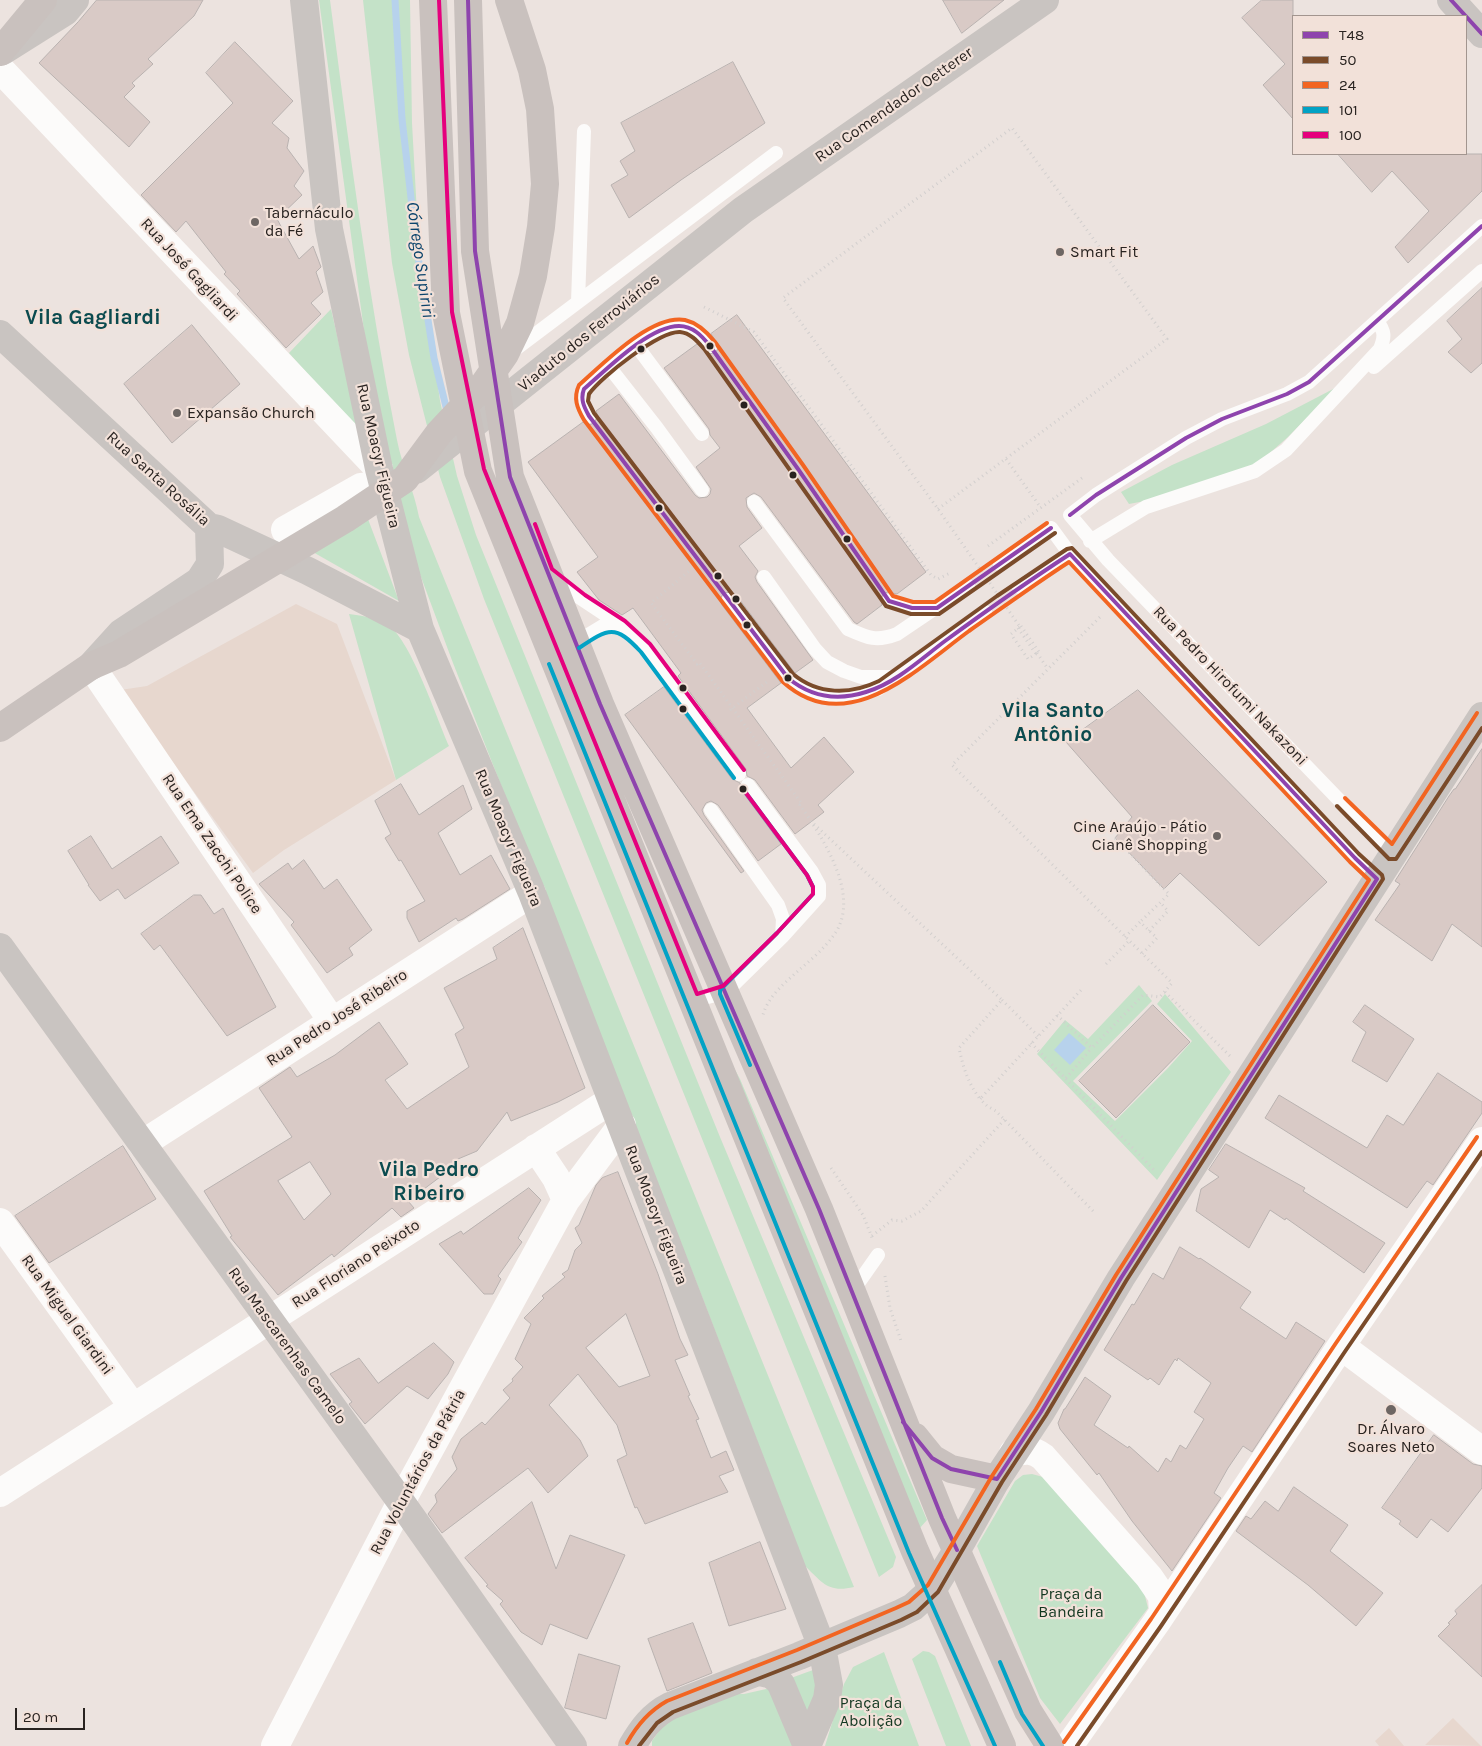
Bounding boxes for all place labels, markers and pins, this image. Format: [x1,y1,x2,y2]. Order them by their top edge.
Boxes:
place label: Tabernáculo da Fé [265,203,354,241]
marker: Tabernáculo da Fé [249,216,261,228]
place label: Smart Fit [1070,242,1138,262]
marker: Smart Fit [1054,246,1066,258]
unlabelled marker [705,341,715,351]
unlabelled marker [636,344,646,354]
unlabelled marker [739,400,749,410]
place label: Expansão Church [187,403,315,423]
marker: Expansão Church [171,407,183,419]
unlabelled marker [788,470,798,480]
unlabelled marker [654,503,664,513]
unlabelled marker [842,534,852,544]
unlabelled marker [713,571,723,581]
unlabelled marker [731,594,741,604]
unlabelled marker [742,620,752,630]
unlabelled marker [783,673,793,683]
unlabelled marker [678,683,688,693]
unlabelled marker [678,704,688,714]
unlabelled marker [738,784,748,794]
place label: Cine Araújo - Pátio Cianê Shopping [1073,817,1207,855]
marker: Cine Araújo - Pátio Cianê Shopping [1211,830,1223,842]
marker: Dr. Álvaro Soares Neto [1384,1403,1398,1417]
place label: Dr. Álvaro Soares Neto [1347,1419,1435,1457]

